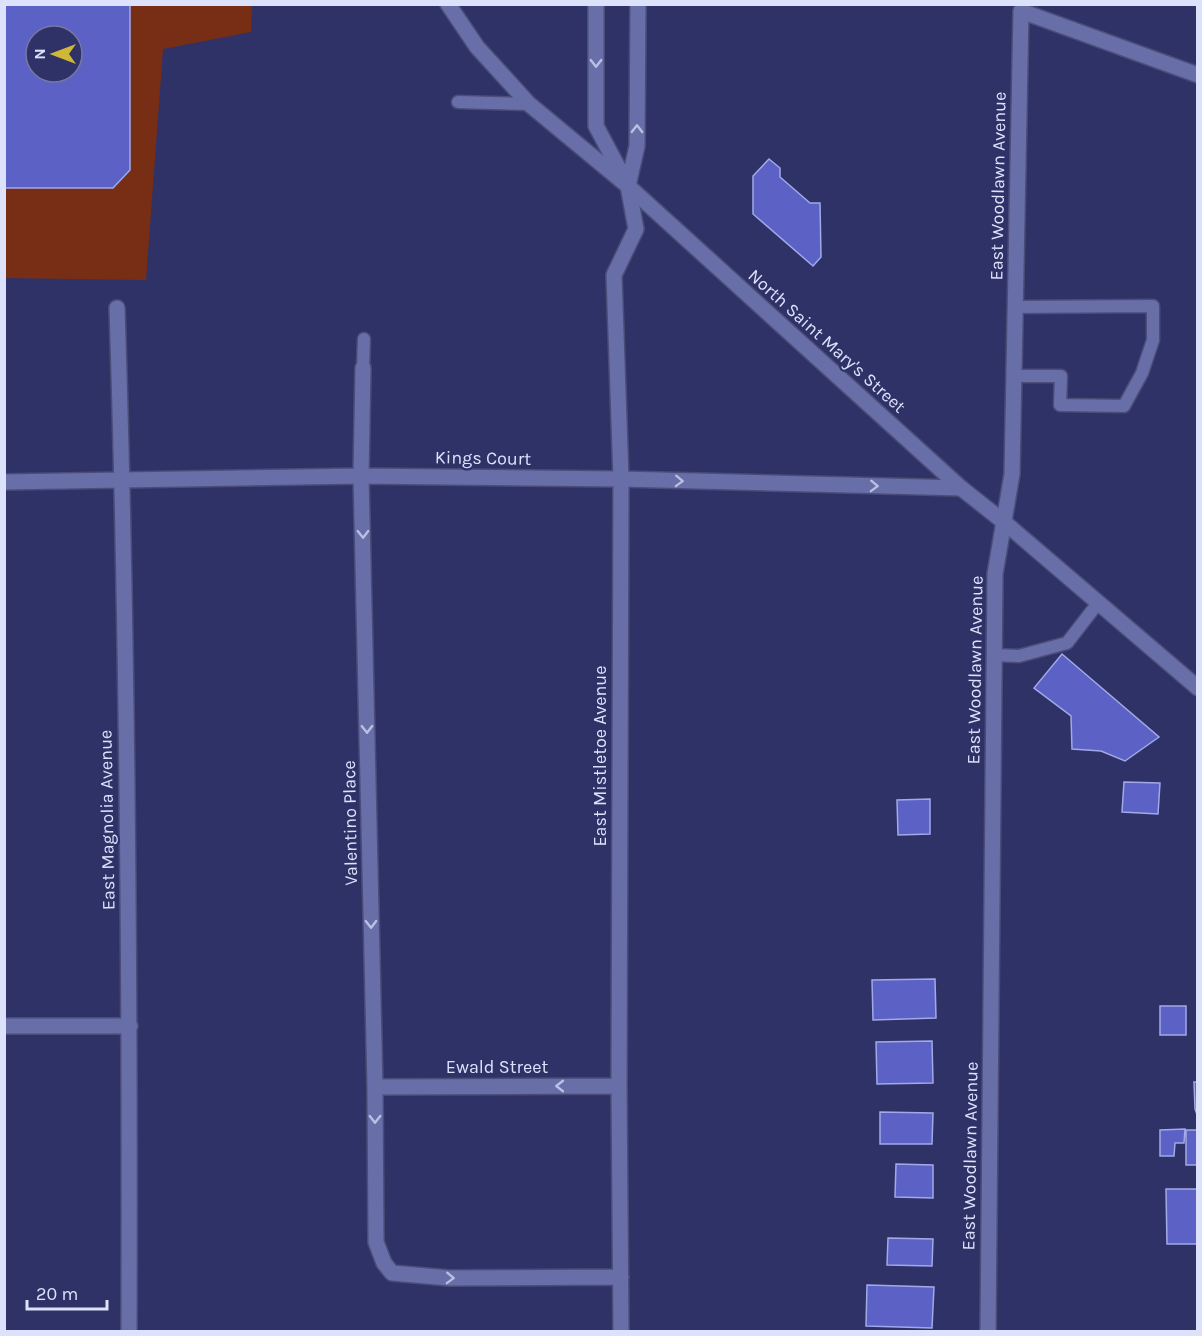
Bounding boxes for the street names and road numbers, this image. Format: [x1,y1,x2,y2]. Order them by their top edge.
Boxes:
street label: East Woodlawn Avenue [985,91,1011,281]
street label: North Saint Mary's Street [744,264,910,418]
street label: Kings Court [435,446,531,470]
street label: East Woodlawn Avenue [962,575,988,765]
street label: East Mistletoe Avenue [589,665,611,847]
street label: East Magnolia Avenue [94,730,120,910]
street label: Valentino Place [338,760,362,886]
street label: Ewald Street [446,1056,548,1078]
street label: East Woodlawn Avenue [957,1061,983,1251]

